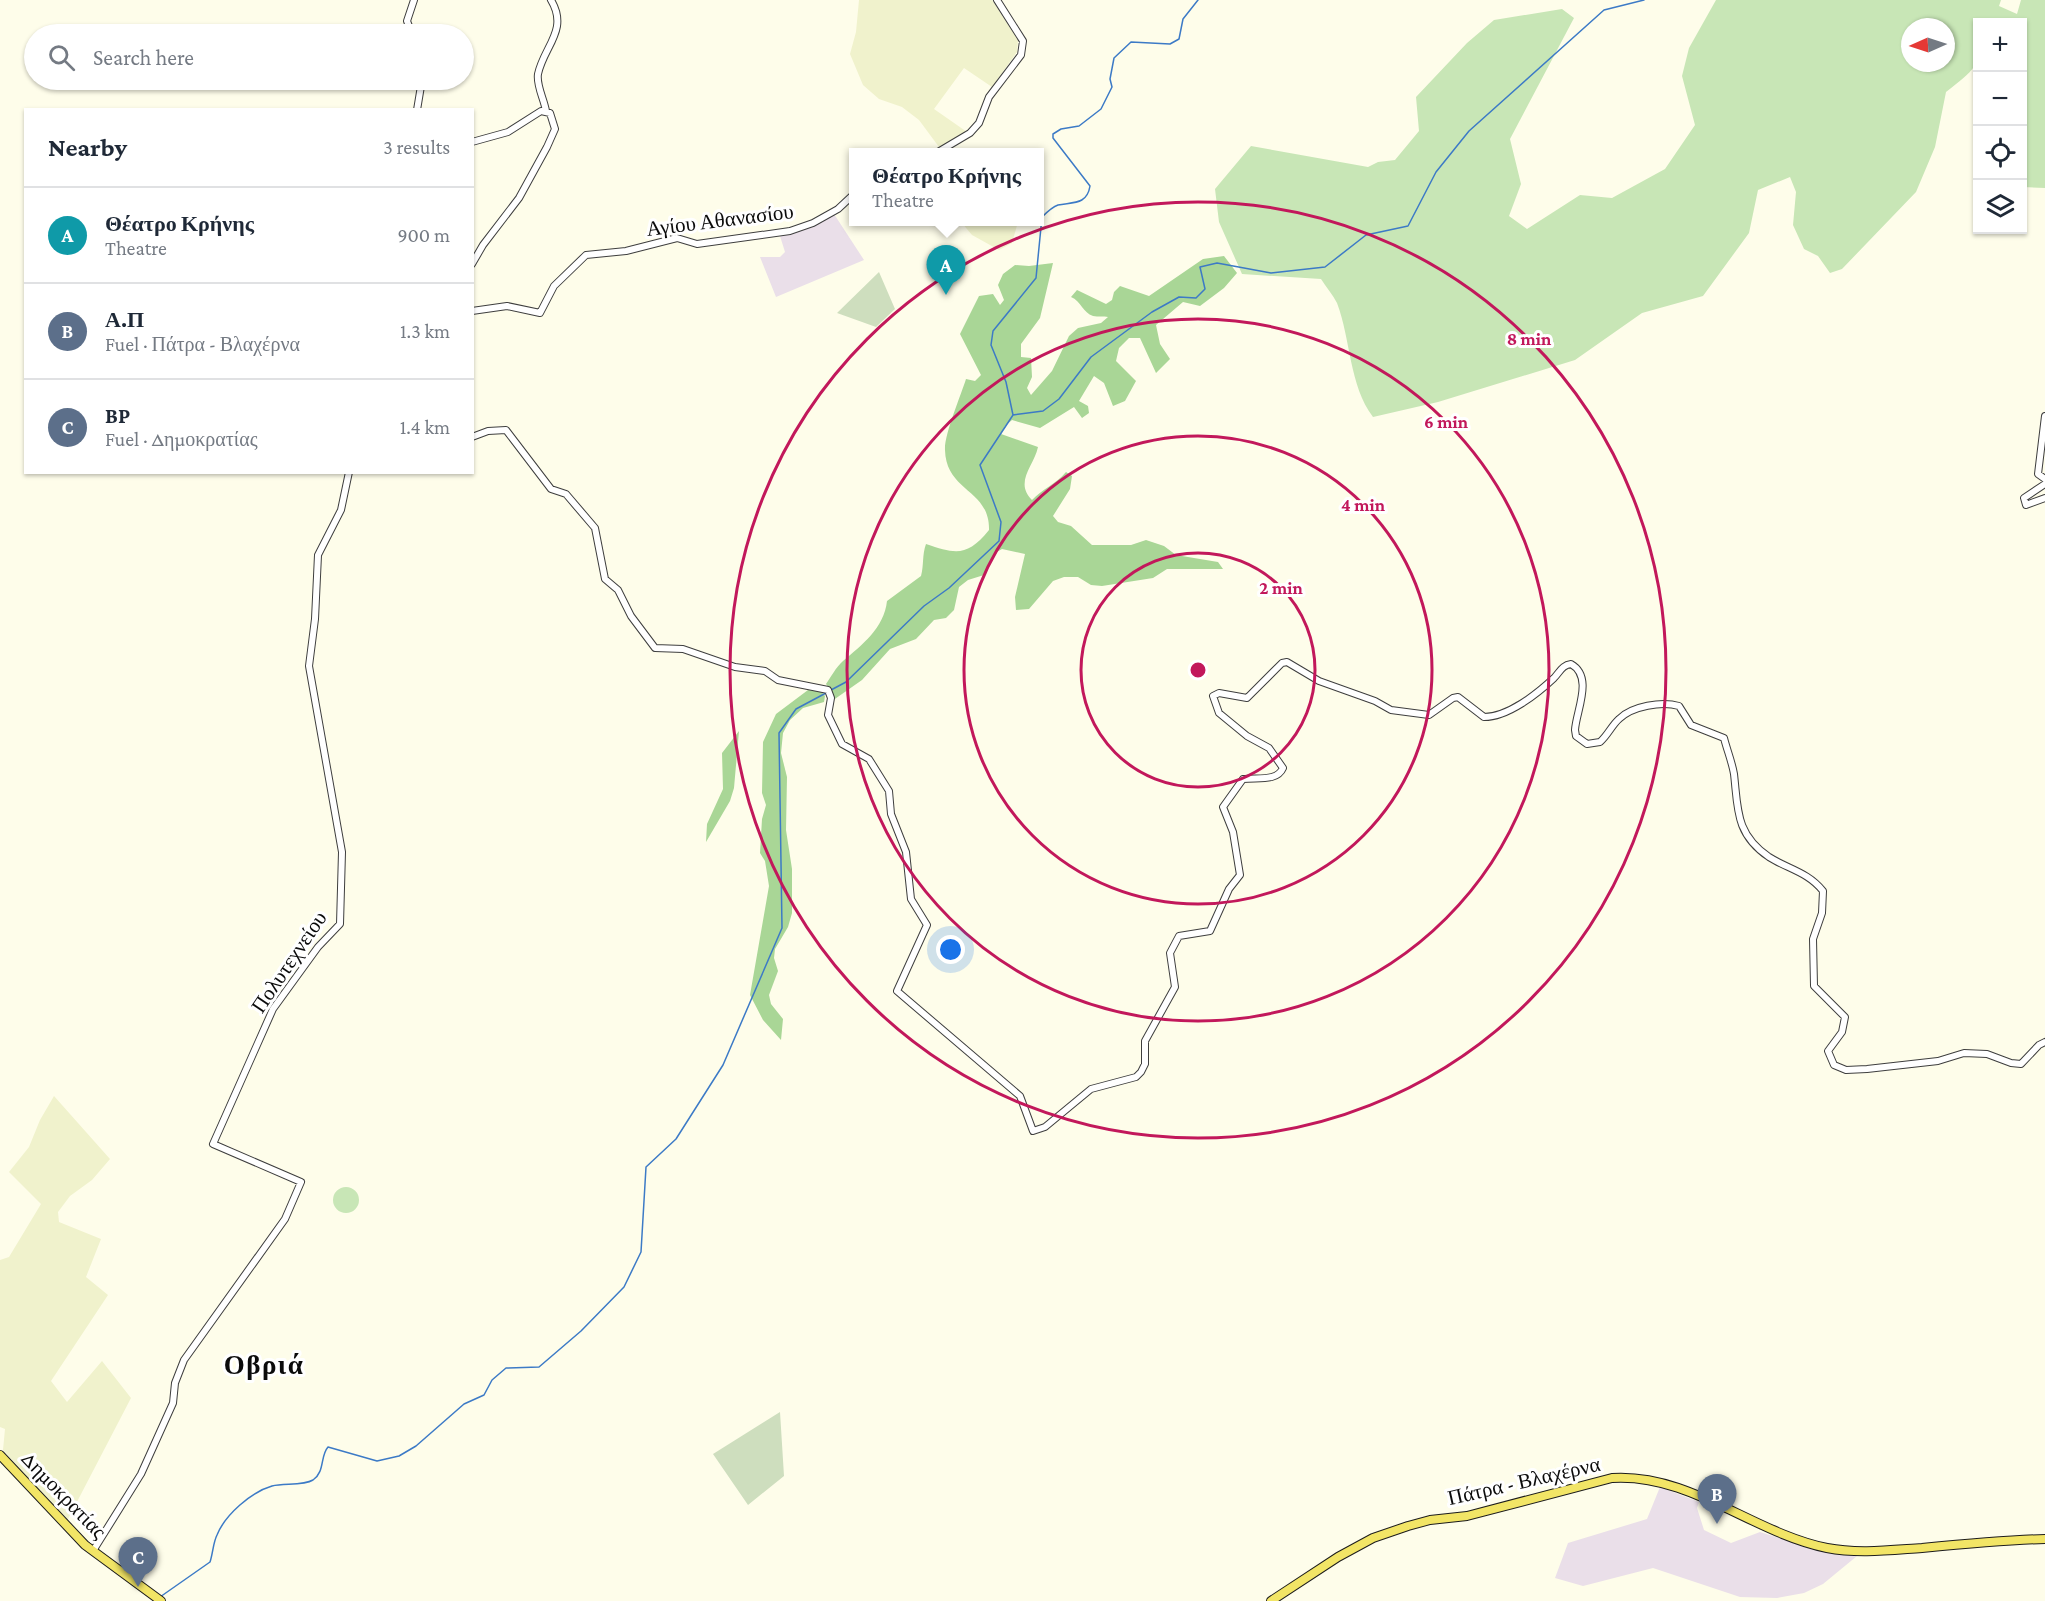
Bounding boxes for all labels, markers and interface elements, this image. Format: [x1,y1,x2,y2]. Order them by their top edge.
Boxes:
north arrow [1901,18,1955,72]
map controls [1973,18,2027,234]
button: + [1973,18,2027,72]
search box [24,24,474,90]
icon: search [45,41,78,74]
text: Search here [93,45,194,70]
button: − [1973,72,2027,126]
button: locate [1973,126,2027,180]
text: Nearby [48,133,127,162]
text: 3 results [383,136,450,158]
popup [849,148,1044,226]
text: Θέατρο Κρήνης [872,163,1021,188]
button: layers [1973,180,2027,234]
text: Theatre [872,189,934,211]
street label: Αγίου Αθανασίου [645,199,795,241]
text: Θέατρο Κρήνης [105,211,254,236]
text: A [62,224,73,246]
text: 900 m [397,224,450,246]
text: Theatre [105,237,167,259]
pin: A [926,246,966,295]
text: Α.Π [105,307,144,332]
text: B [62,320,73,342]
text: 1.3 km [400,320,450,342]
text: 8 min [1507,329,1552,349]
text: Fuel · Πάτρα - Βλαχέρνα [105,333,300,355]
text: BP [105,403,130,428]
text: 6 min [1424,412,1469,432]
text: C [61,416,74,438]
text: 1.4 km [400,416,450,438]
text: Fuel · Δημοκρατίας [105,428,258,450]
text: 4 min [1341,495,1386,515]
text: 2 min [1259,578,1303,598]
centre of rings [1188,660,1208,680]
street label: Πολυτεχνείου [246,907,332,1017]
your location [936,935,965,964]
district label: Οβριά [224,1350,304,1380]
street label: Δημοκρατίας [17,1447,112,1544]
street label: Πάτρα - Βλαχέρνα [1445,1452,1603,1510]
pin: B [1698,1474,1736,1524]
pin: C [118,1538,158,1587]

